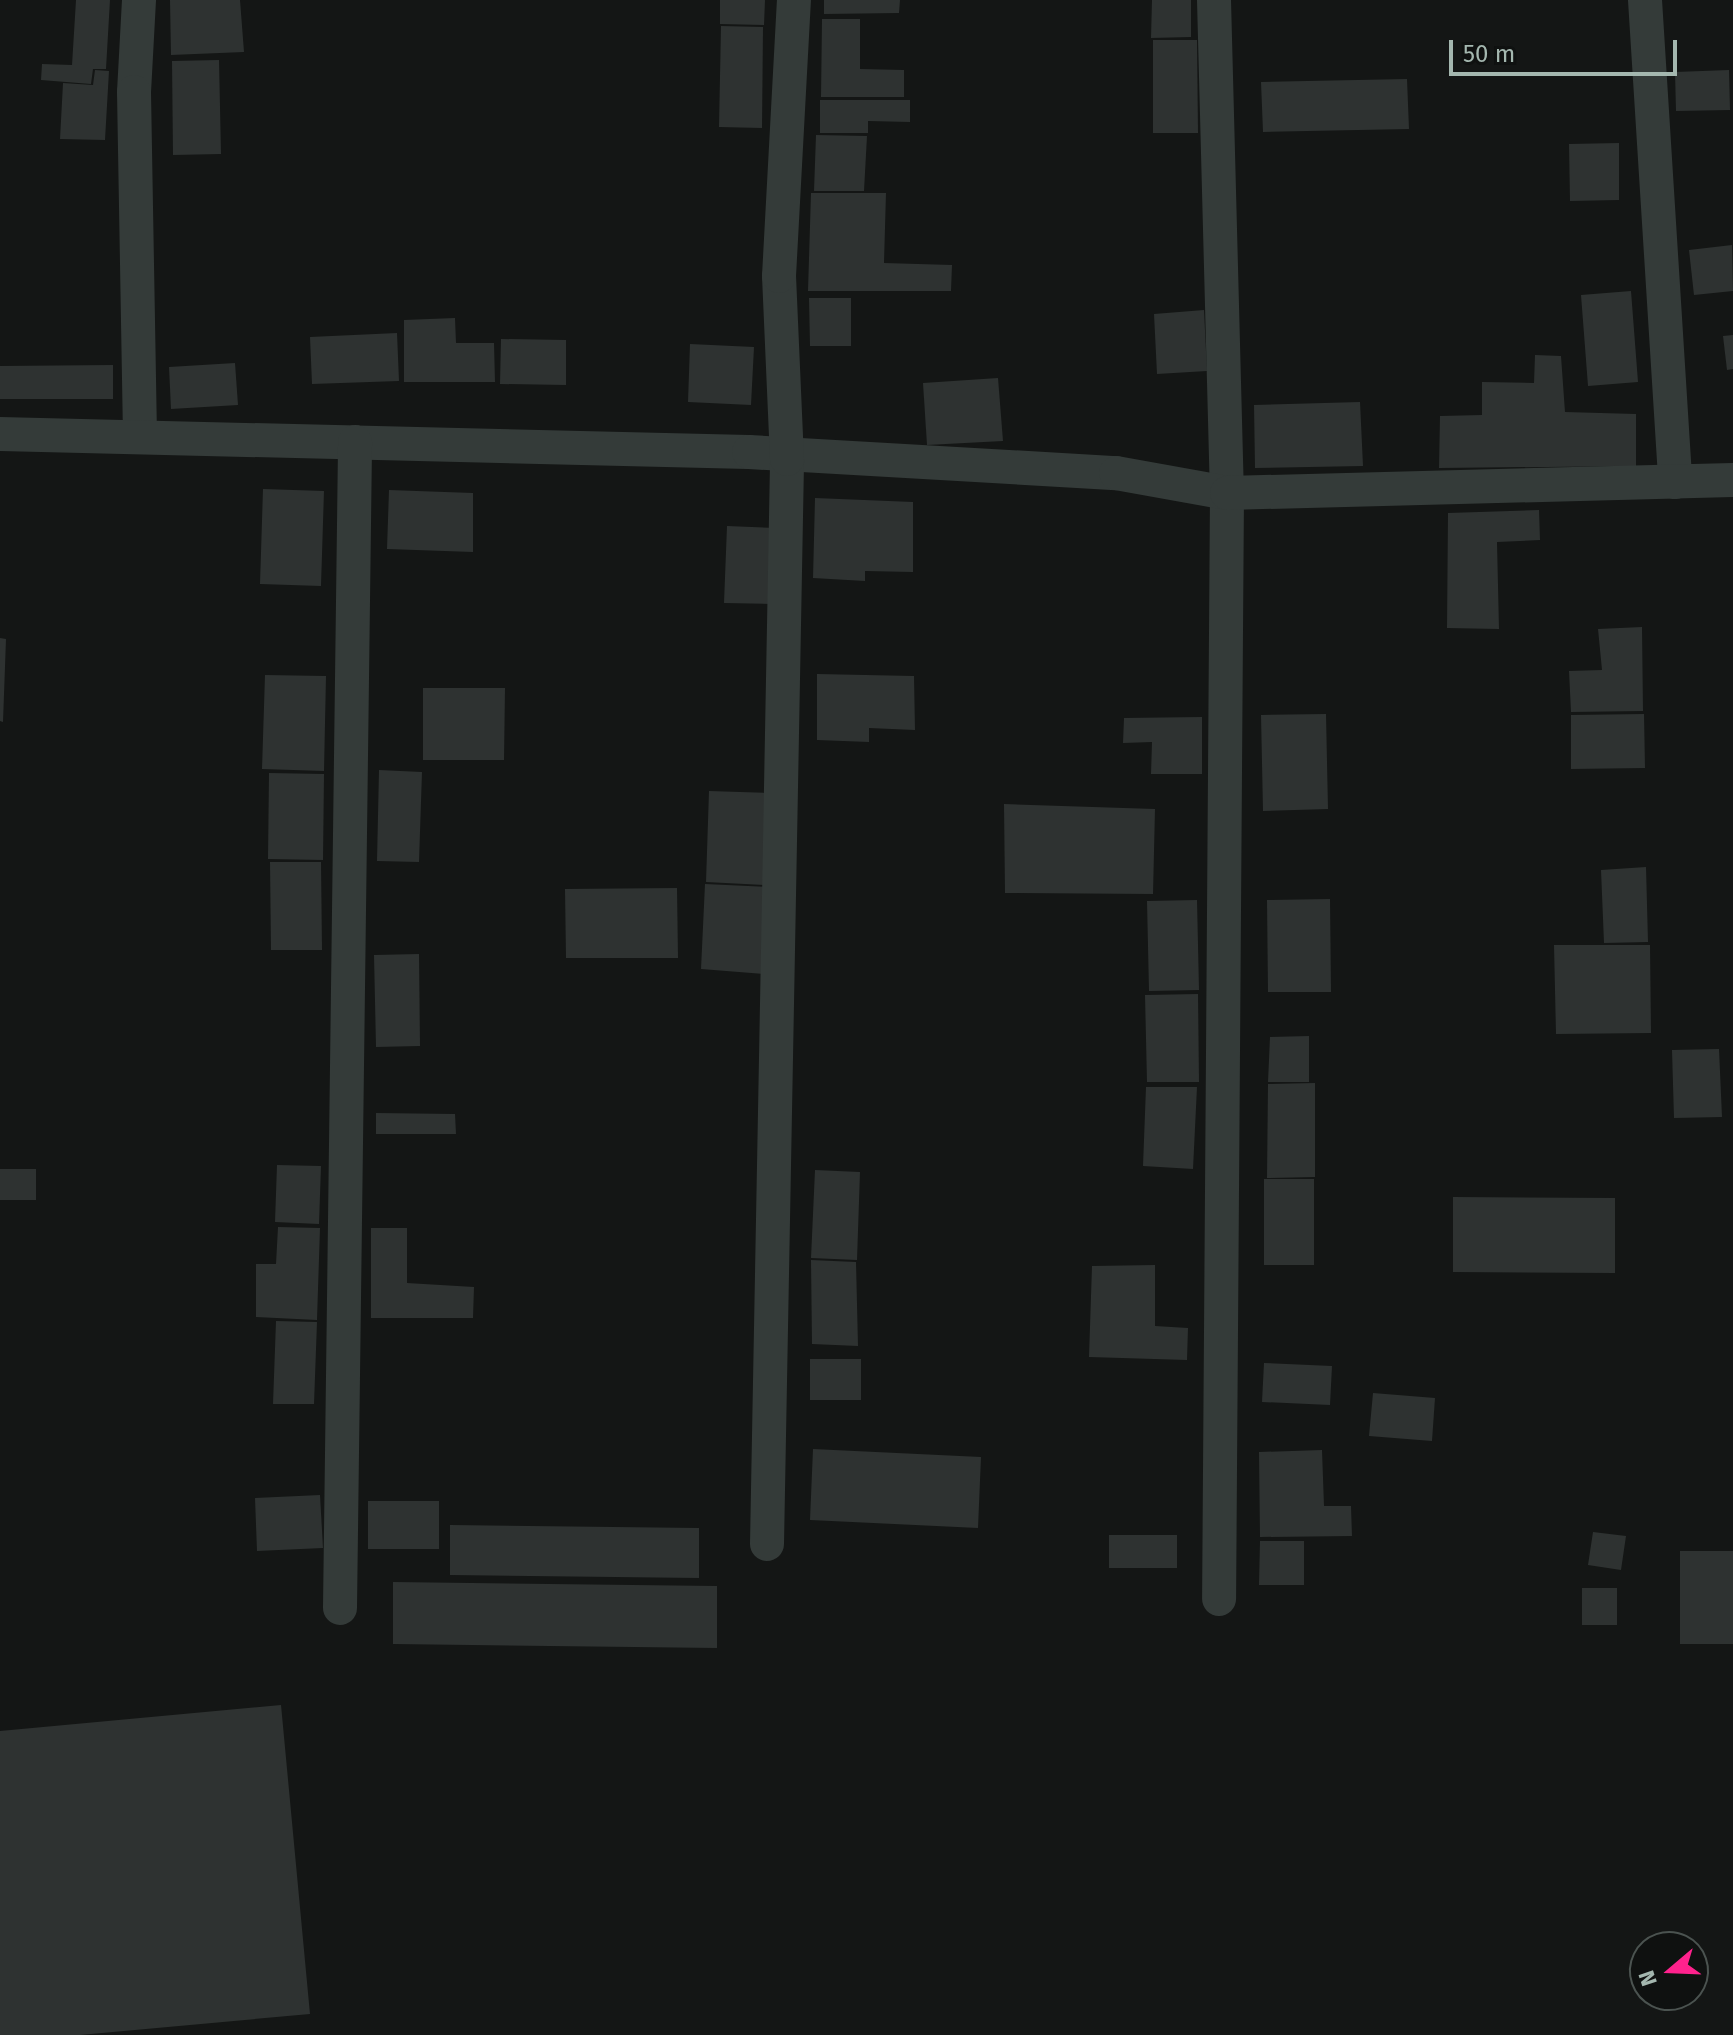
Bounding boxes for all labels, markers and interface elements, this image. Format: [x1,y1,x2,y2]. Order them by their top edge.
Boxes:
scale bar [1453,24,1681,74]
text: 50 m [1463,40,1515,68]
north arrow [1629,1931,1709,2011]
text: N [1633,1967,1663,1990]

